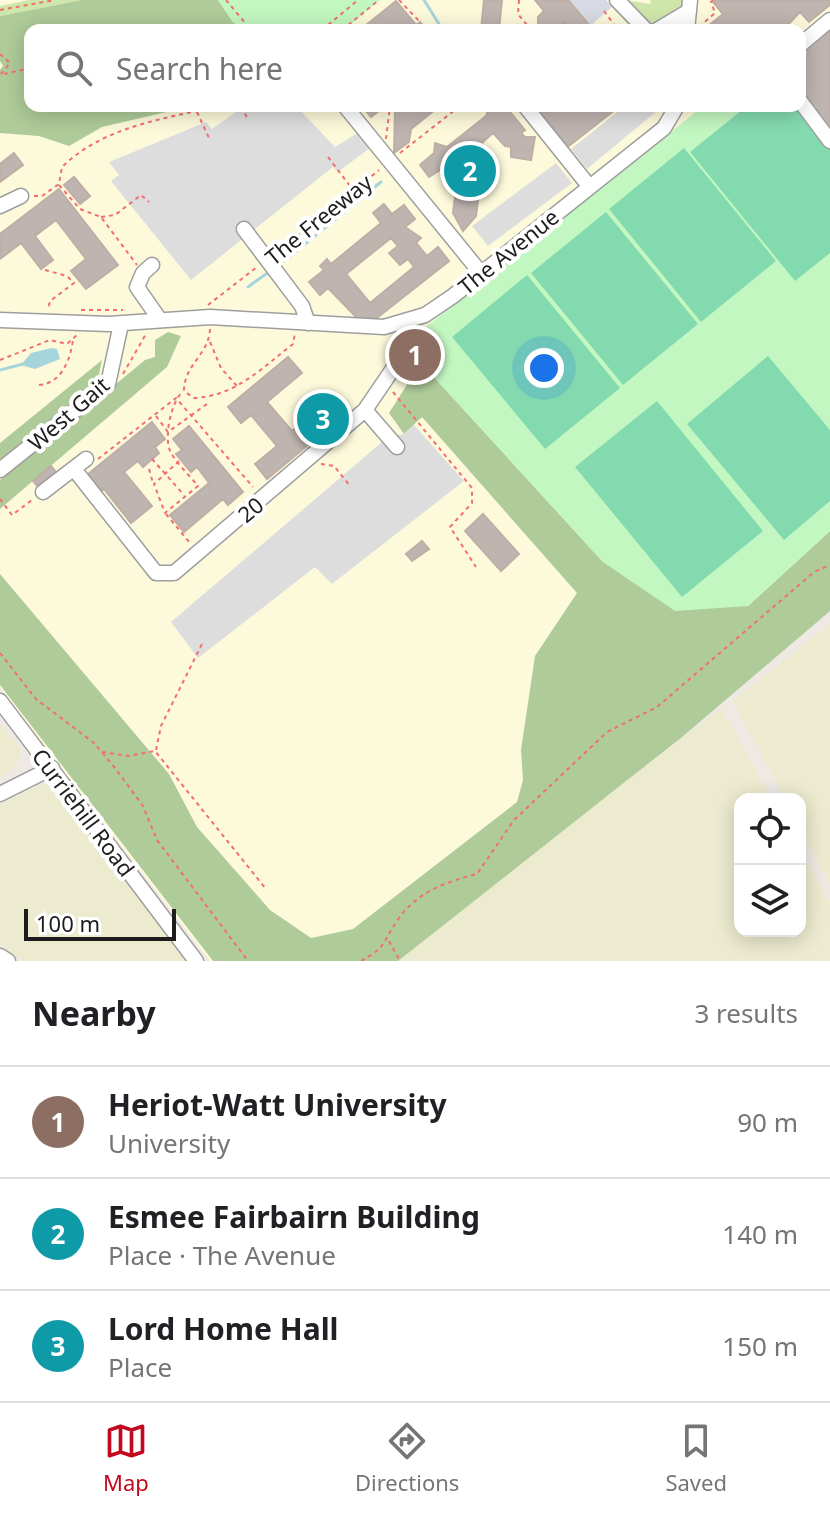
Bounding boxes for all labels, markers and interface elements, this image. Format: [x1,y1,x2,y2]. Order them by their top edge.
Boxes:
search box [24,24,806,112]
icon: search [52,46,96,90]
text: Search here [116,48,283,89]
pin: 2 [444,141,496,201]
street label: The Freeway [258,166,378,271]
street label: The Avenue [451,201,565,301]
pin: 1 [389,325,441,385]
your location [524,348,564,388]
street label: West Gait [21,369,115,457]
pin: 3 [297,389,349,449]
street label: 20 [231,489,269,529]
street label: Curriehill Road [26,742,142,882]
map controls [734,793,806,937]
button: locate [734,793,806,865]
button: layers [734,865,806,937]
scale bar [24,905,176,941]
text: 100 m [36,908,100,938]
text: Nearby [32,990,156,1036]
text: 3 results [694,995,798,1031]
text: Heriot-Watt University [108,1084,447,1125]
text: 1 [51,1104,65,1140]
text: 90 m [737,1104,798,1140]
text: University [108,1125,230,1161]
text: Esmee Fairbairn Building [108,1196,480,1237]
text: 2 [51,1216,65,1252]
text: 140 m [722,1216,798,1252]
text: Place · The Avenue [108,1237,336,1273]
text: Lord Home Hall [108,1308,339,1349]
text: 3 [51,1328,65,1364]
text: 150 m [722,1328,798,1364]
text: Place [108,1349,172,1385]
tab: Map [103,1419,149,1497]
tab: Directions [355,1419,459,1497]
tab: Saved [665,1419,727,1497]

